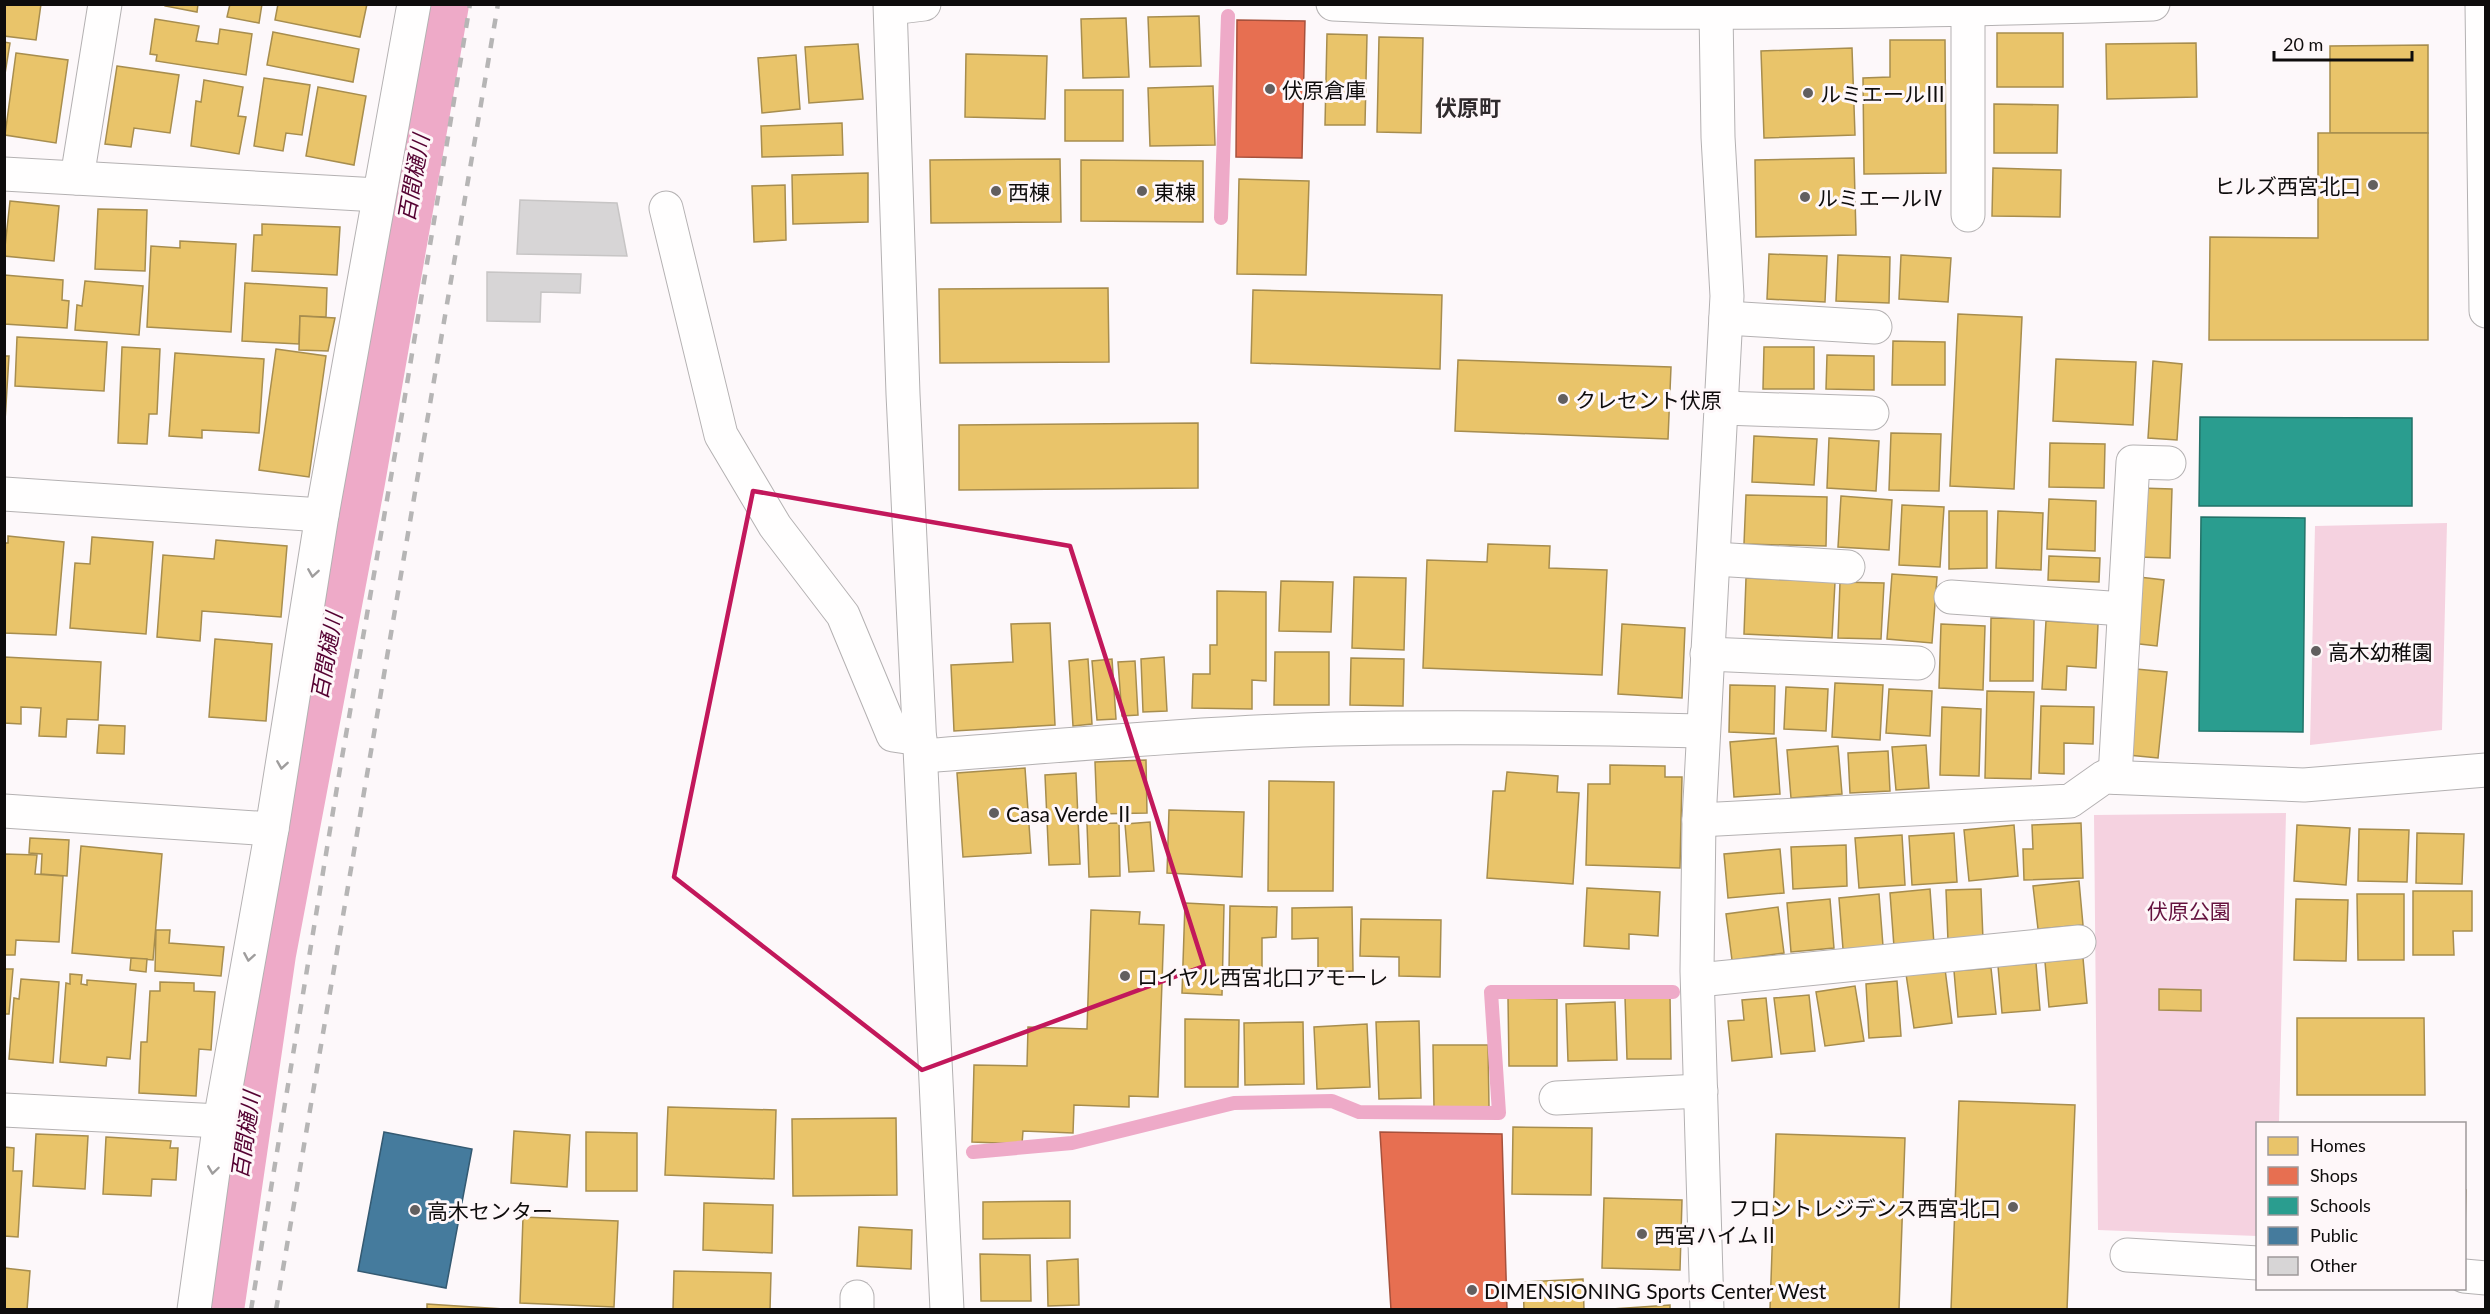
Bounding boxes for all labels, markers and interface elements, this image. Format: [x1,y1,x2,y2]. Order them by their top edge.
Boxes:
scale bar [2274,24,2412,62]
text: 20 m [2283,33,2323,55]
place label: 伏原倉庫 [1282,77,1366,102]
place label: ルミエールⅢ [1820,81,1946,106]
marker: 伏原倉庫 [1263,82,1277,96]
marker: ルミエールⅢ [1801,86,1815,100]
district label: 伏原町 [1435,94,1501,121]
water label: 百間樋川 [392,130,434,224]
place label: ヒルズ西宮北口 [2214,173,2361,198]
marker: ヒルズ西宮北口 [2366,178,2380,192]
place label: 西棟 [1008,179,1050,204]
place label: 東棟 [1154,179,1196,204]
marker: 西棟 [989,184,1003,198]
marker: 東棟 [1135,184,1149,198]
place label: ルミエールⅣ [1817,185,1943,210]
marker: ルミエールⅣ [1798,190,1812,204]
place label: クレセント伏原 [1575,387,1722,412]
marker: クレセント伏原 [1556,392,1570,406]
one-way arrow [307,568,319,577]
water label: 百間樋川 [305,608,347,702]
place label: 高木幼稚園 [2328,639,2433,664]
marker: 高木幼稚園 [2309,644,2323,658]
one-way arrow [276,760,289,770]
place label: Casa Verde Ⅱ [1006,801,1135,826]
marker: Casa Verde Ⅱ [987,806,1001,820]
park label: 伏原公園 [2147,898,2231,923]
one-way arrow [243,952,256,962]
place label: ロイヤル西宮北口アモーレ [1137,964,1388,989]
marker: ロイヤル西宮北口アモーレ [1118,969,1132,983]
water label: 百間樋川 [226,1088,265,1180]
legend [2256,1122,2466,1290]
text: Homes [2310,1134,2366,1156]
text: Shops [2310,1164,2358,1186]
one-way arrow [207,1166,220,1175]
text: Schools [2310,1194,2371,1216]
place label: フロントレジデンス西宮北口 [1728,1195,2001,1220]
place label: 高木センター [427,1198,553,1223]
marker: フロントレジデンス西宮北口 [2006,1200,2020,1214]
marker: 高木センター [408,1203,422,1217]
place label: 西宮ハイムⅡ [1654,1222,1779,1247]
text: Public [2310,1224,2358,1246]
marker: 西宮ハイムⅡ [1635,1227,1649,1241]
text: Other [2310,1254,2357,1276]
place label: DIMENSIONING Sports Center West [1484,1278,1827,1303]
marker: DIMENSIONING Sports Center West [1465,1283,1479,1297]

